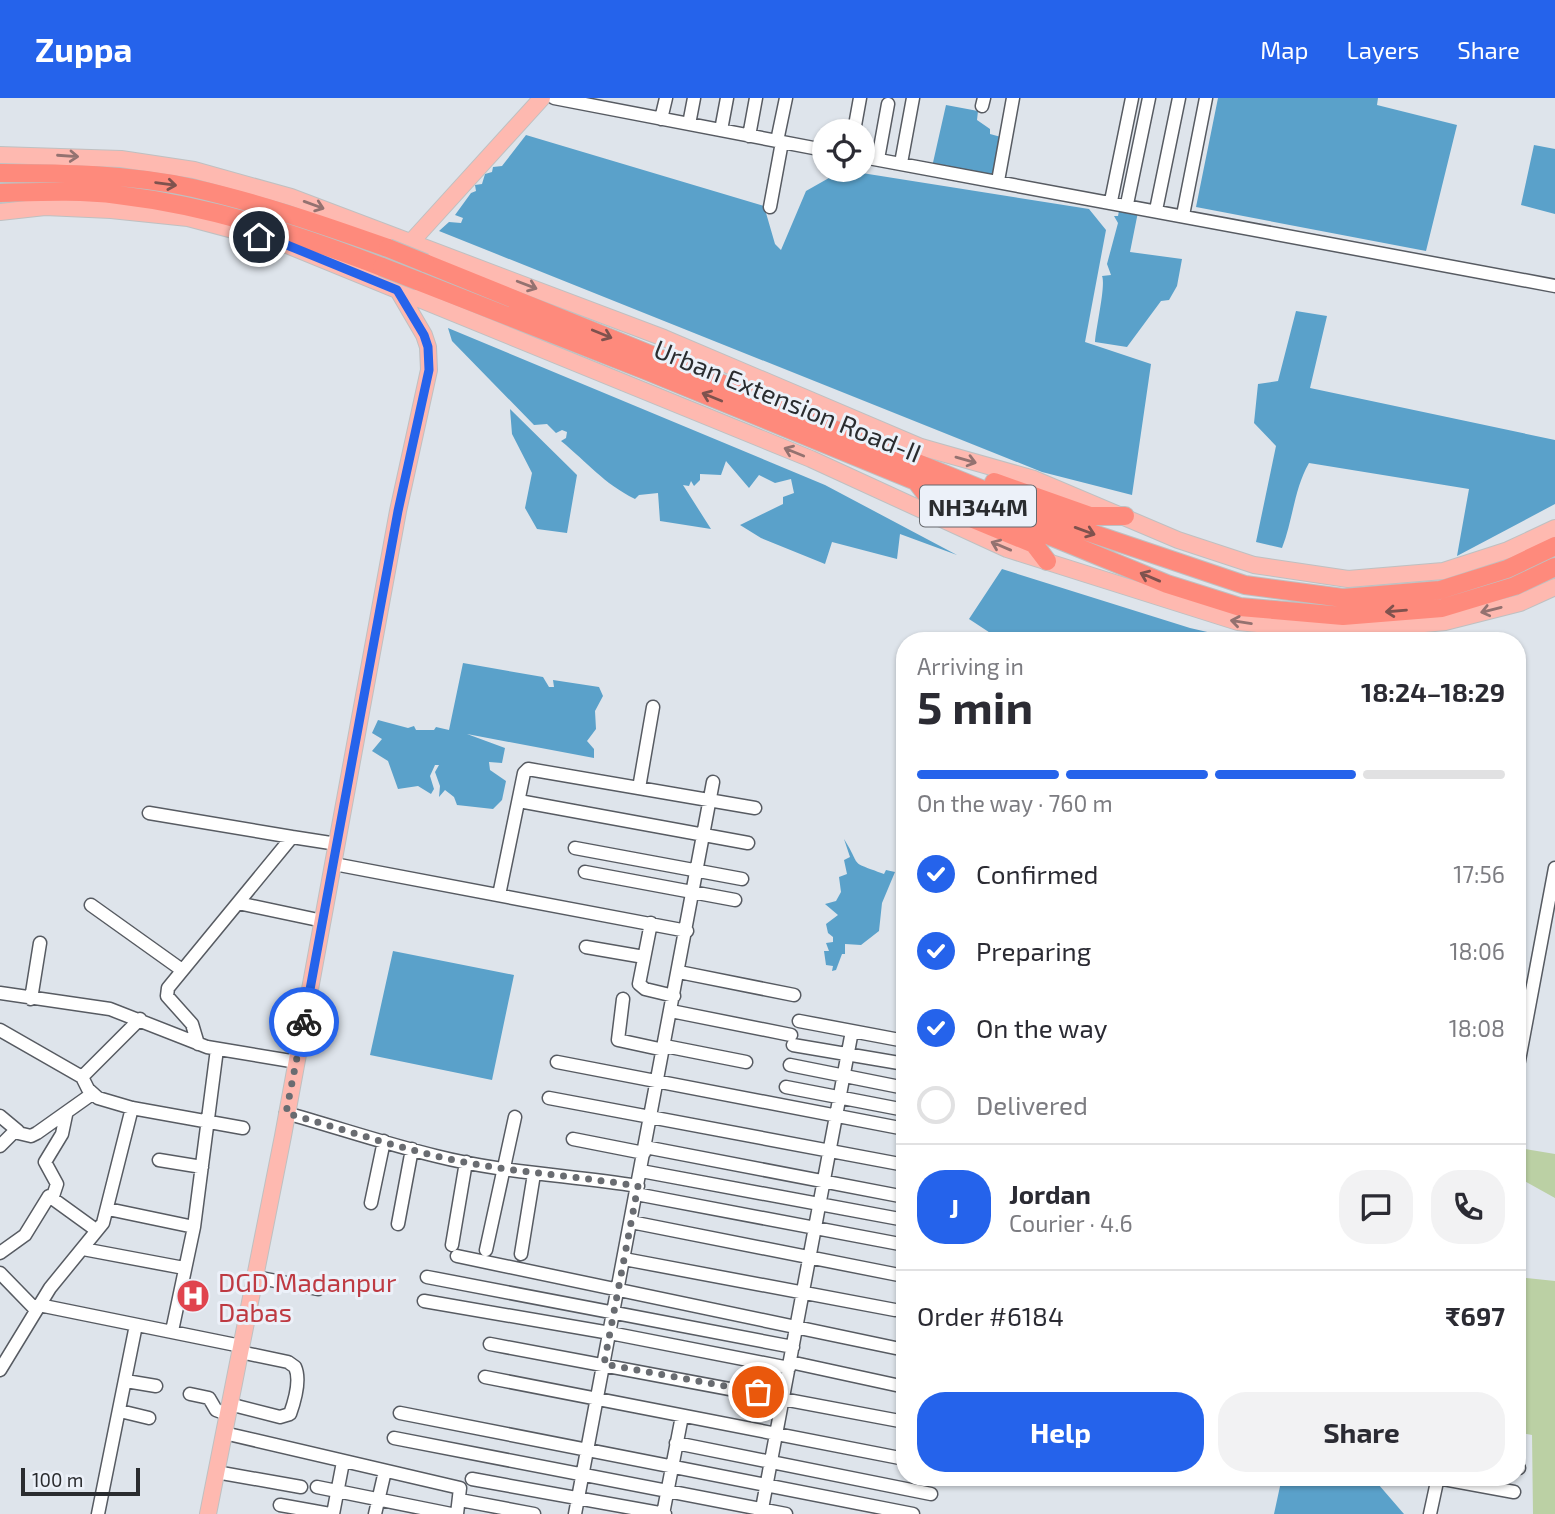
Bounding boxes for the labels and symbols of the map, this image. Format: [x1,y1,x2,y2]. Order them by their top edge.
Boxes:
one-way arrow [56,149,79,162]
one-way arrow [154,177,177,190]
one-way arrow [303,200,325,212]
pin [229,207,289,267]
one-way arrow [516,279,538,292]
one-way arrow [591,328,613,341]
street label: Urban Extension Road-II [650,332,926,468]
one-way arrow [702,390,724,403]
one-way arrow [784,444,806,457]
one-way arrow [954,454,976,467]
road number: NH344M [920,486,1036,526]
one-way arrow [1074,525,1096,538]
one-way arrow [991,539,1012,552]
one-way arrow [1139,570,1161,583]
one-way arrow [1480,604,1503,617]
one-way arrow [1385,605,1408,618]
one-way arrow [1230,615,1253,628]
courier [269,987,339,1057]
place label: DGD Madanpur Dabas [218,1266,396,1327]
hospital icon: DGD Madanpur Dabas [174,1277,212,1315]
pin [728,1362,788,1422]
scale bar [21,1465,140,1497]

